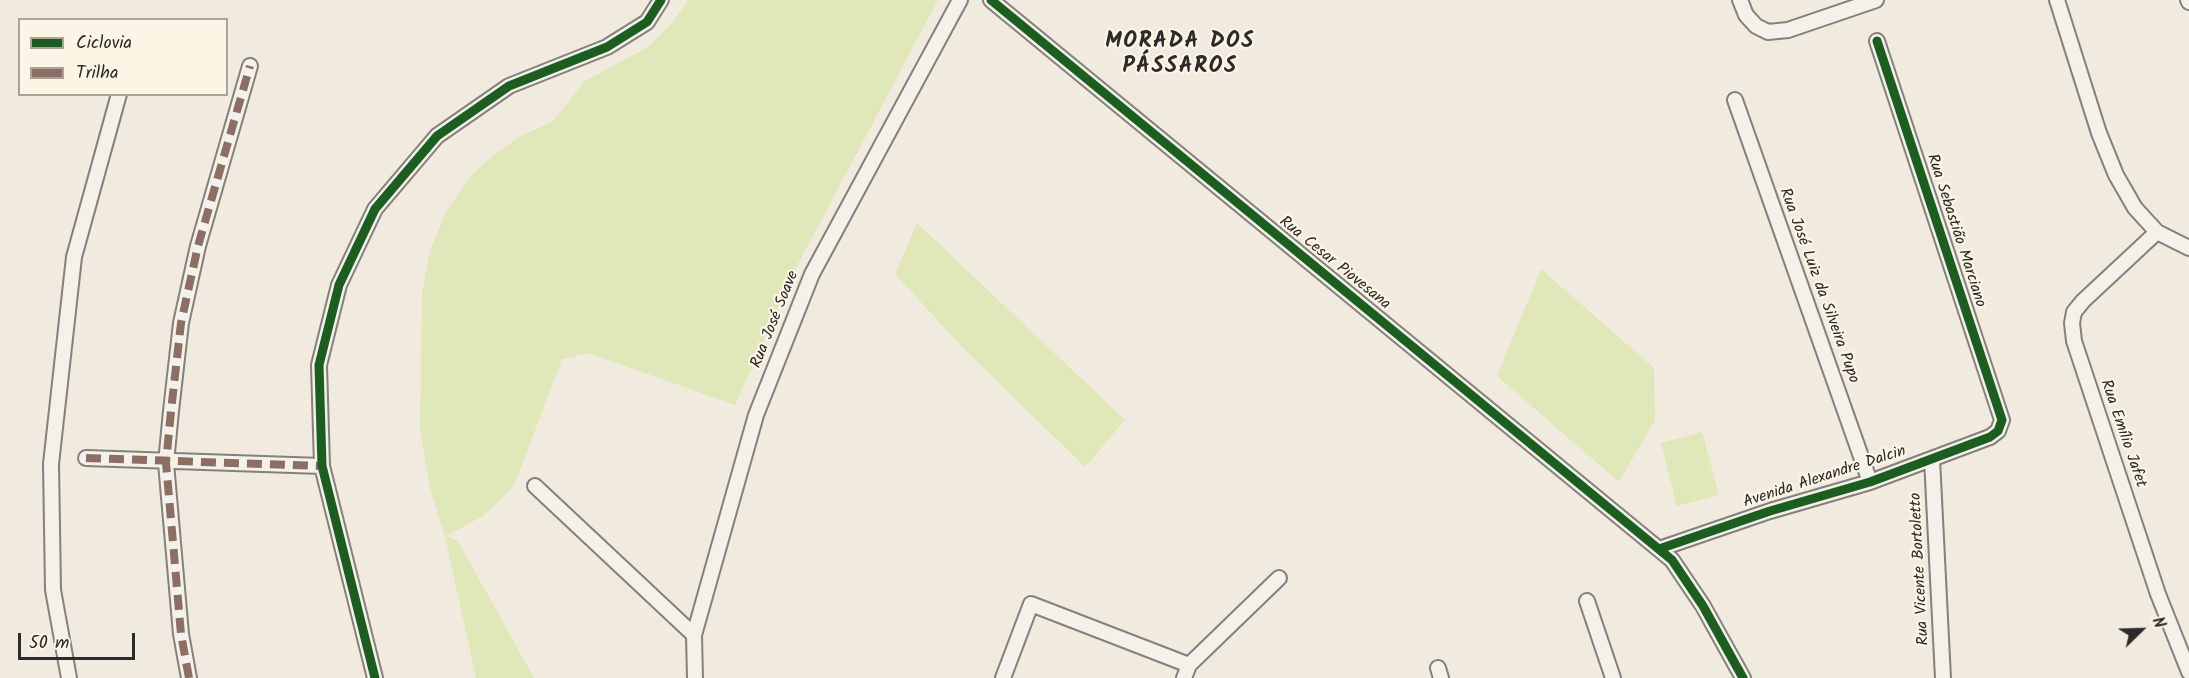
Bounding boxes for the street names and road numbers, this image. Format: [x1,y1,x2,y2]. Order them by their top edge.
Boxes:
street label: Rua Sebastião Marciano [1921,152,1989,310]
street label: Rua José Luiz da Silveira Pupo [1774,186,1862,386]
street label: Rua Cesar Piovesana [1274,213,1394,315]
street label: Rua José Soave [748,269,804,371]
street label: Rua Emílio Jafet [2095,378,2149,490]
street label: Avenida Alexandre Dalcin [1741,443,1909,513]
street label: Rua Vicente Bortoletto [1907,492,1935,646]

